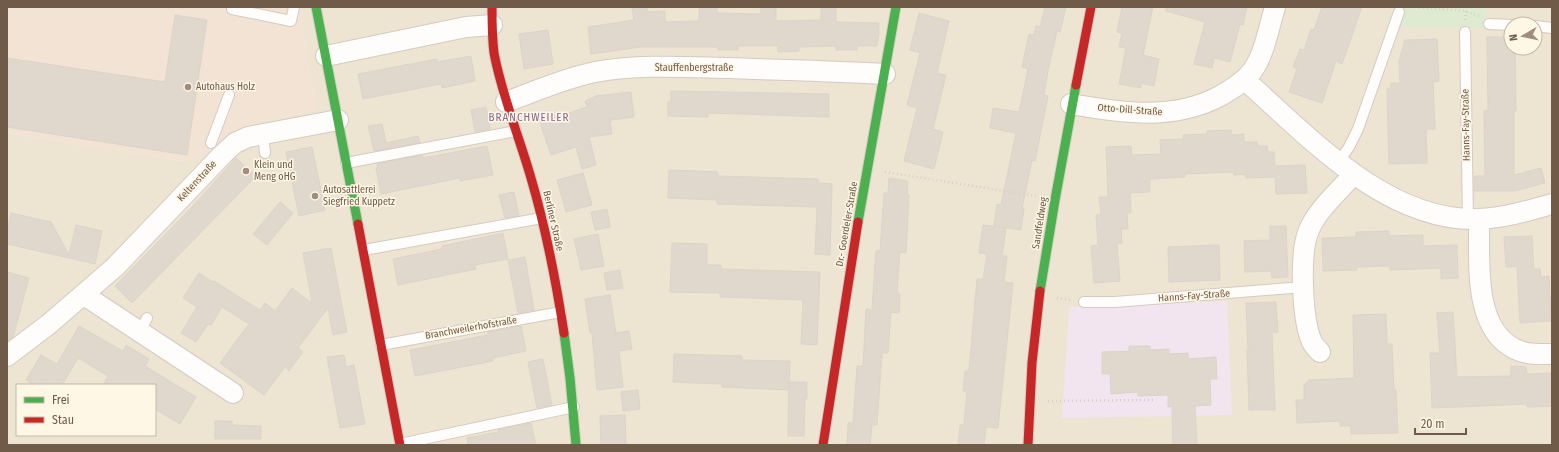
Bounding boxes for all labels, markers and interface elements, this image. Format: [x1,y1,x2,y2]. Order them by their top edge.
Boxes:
north arrow [1503,16,1543,56]
text: N [1507,33,1521,42]
street label: Stauffenbergstraße [655,62,733,74]
place label: Autohaus Holz [196,81,255,93]
marker: Autohaus Holz [183,82,193,92]
street label: Hanns-Fay-Straße [1459,89,1473,161]
street label: Otto-Dill-Straße [1097,102,1163,118]
district label: BRANCHWEILER [488,111,570,124]
street label: Keltenstraße [175,158,219,204]
place label: Klein und Meng oHG [254,159,296,183]
marker: Klein und Meng oHG [241,166,251,176]
street label: Dr.- Goerdeler-Straße [834,180,860,267]
place label: Autosattlerei Siegfried Kuppetz [323,184,395,208]
street label: Berliner Straße [540,190,566,252]
marker: Autosattlerei Siegfried Kuppetz [310,191,320,201]
street label: Sandfeldweg [1030,196,1050,250]
street label: Hanns-Fay-Straße [1158,287,1230,305]
street label: Branchweilerhofstraße [424,314,518,342]
legend [16,384,156,436]
text: Frei [52,393,70,407]
scale bar [1415,410,1466,436]
text: Stau [52,413,74,427]
text: 20 m [1421,417,1445,431]

